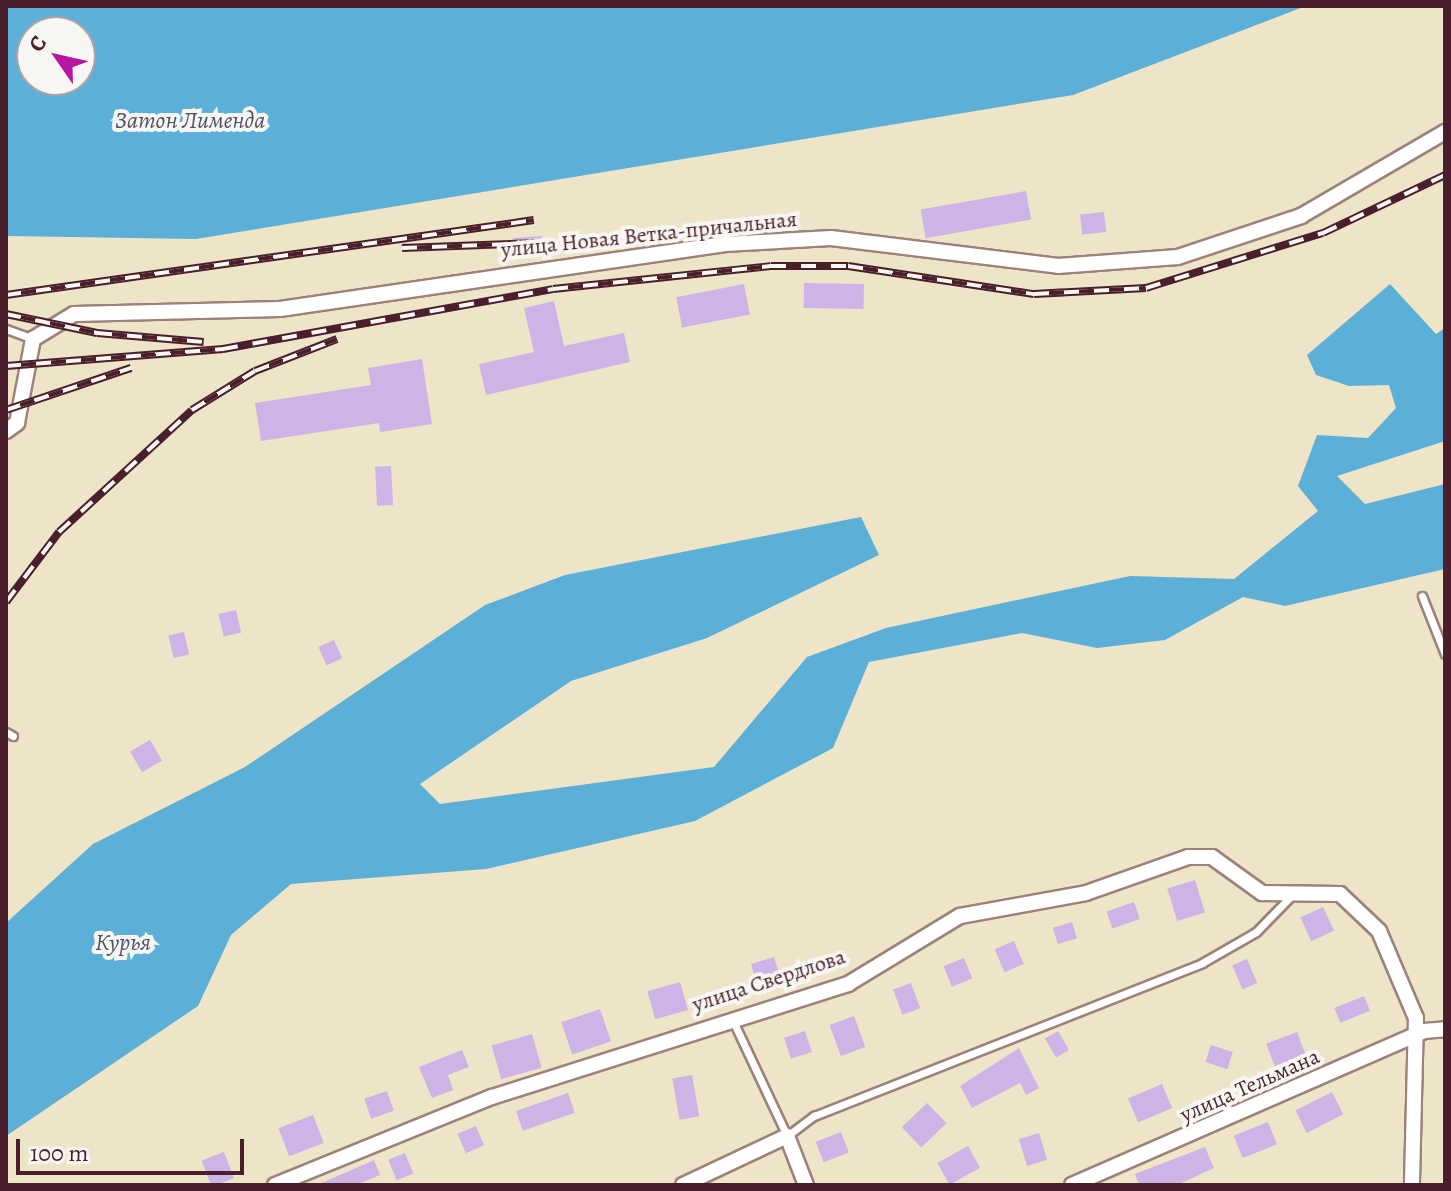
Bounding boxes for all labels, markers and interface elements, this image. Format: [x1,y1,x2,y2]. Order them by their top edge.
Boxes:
north arrow [16,16,96,96]
text: С [22,30,54,58]
water label: Затон Лименда [115,107,265,135]
street label: улица Новая Ветка-причальная [500,206,798,264]
water label: Курья [95,929,151,957]
street label: улица Свердлова [689,944,849,1018]
street label: улица Тельмана [1176,1044,1324,1128]
scale bar [20,1123,248,1173]
text: 100 m [30,1137,89,1169]

